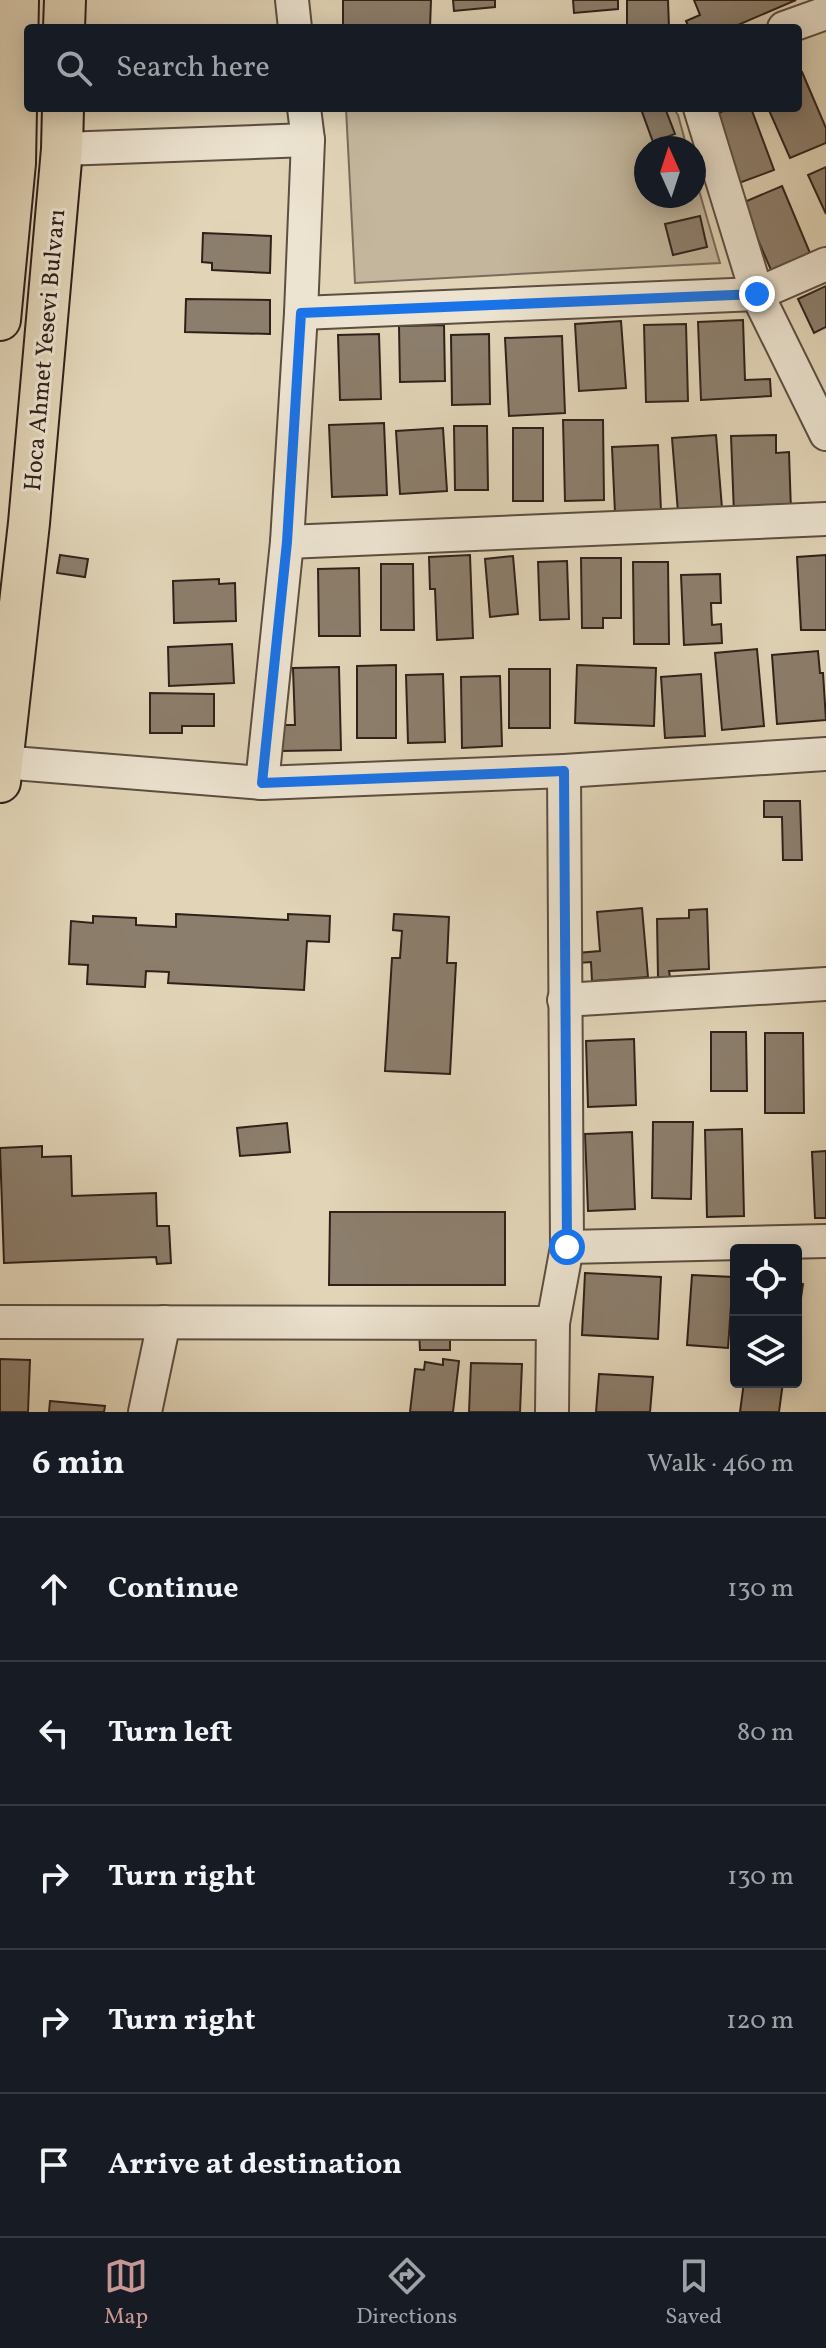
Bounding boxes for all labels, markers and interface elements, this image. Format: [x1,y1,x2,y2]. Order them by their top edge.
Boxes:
search box [24,24,802,112]
icon: search [52,46,96,90]
text: Search here [116,47,270,89]
north arrow [634,136,706,208]
street label: Hoca Ahmet Yesevi Bulvarı [17,208,75,492]
route end [739,276,775,312]
route start [549,1229,585,1265]
map controls [730,1244,802,1388]
button: locate [730,1244,802,1316]
button: layers [730,1316,802,1388]
text: 6 min [32,1441,125,1488]
text: Walk · 460 m [647,1446,794,1482]
icon: ahead [32,1567,76,1611]
text: Continue [108,1568,239,1610]
text: 130 m [727,1571,794,1607]
icon: left [32,1711,76,1755]
text: Turn left [108,1712,232,1754]
text: 80 m [737,1715,794,1751]
icon: right [32,1855,76,1899]
text: Turn right [108,1856,256,1898]
text: 130 m [727,1859,794,1895]
icon: right [32,1999,76,2043]
text: Turn right [108,2000,256,2042]
text: 120 m [726,2003,794,2039]
icon: arrive [32,2143,76,2187]
text: Arrive at destination [108,2144,402,2186]
tab: Map [104,2254,148,2333]
tab: Directions [356,2254,457,2333]
tab: Saved [665,2254,722,2333]

